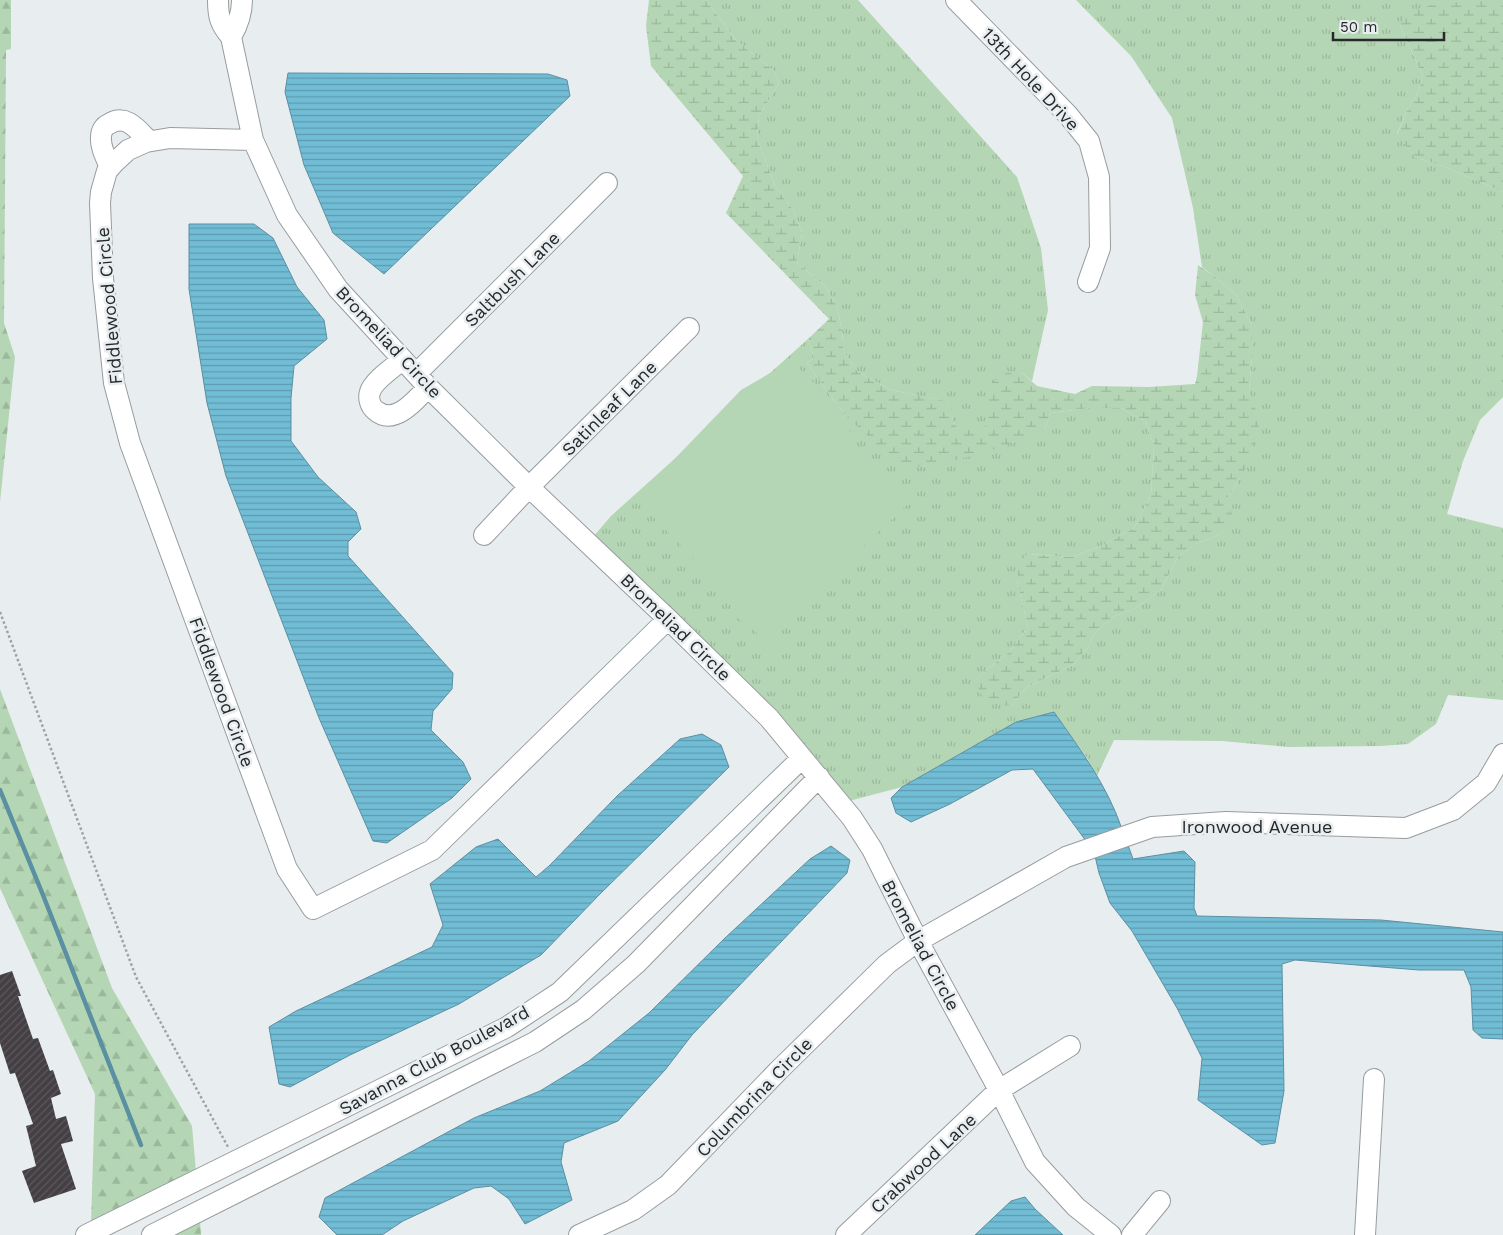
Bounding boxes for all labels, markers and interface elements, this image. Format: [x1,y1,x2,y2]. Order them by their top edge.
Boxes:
scale bar [1333,10,1444,42]
text: 50 m [1340,18,1377,36]
street label: 13th Hole Drive [978,23,1084,135]
street label: Fiddlewood Circle [92,226,126,386]
street label: Saltbush Lane [460,227,564,331]
street label: Bromeliad Circle [332,282,446,402]
street label: Satinleaf Lane [557,356,661,460]
street label: Bromeliad Circle [616,569,736,685]
street label: Fiddlewood Circle [185,614,259,770]
street label: Ironwood Avenue [1182,816,1332,837]
street label: Bromeliad Circle [878,876,964,1014]
street label: Savanna Club Boulevard [335,1001,533,1119]
street label: Columbrina Circle [692,1033,816,1161]
street label: Crabwood Lane [866,1109,980,1217]

